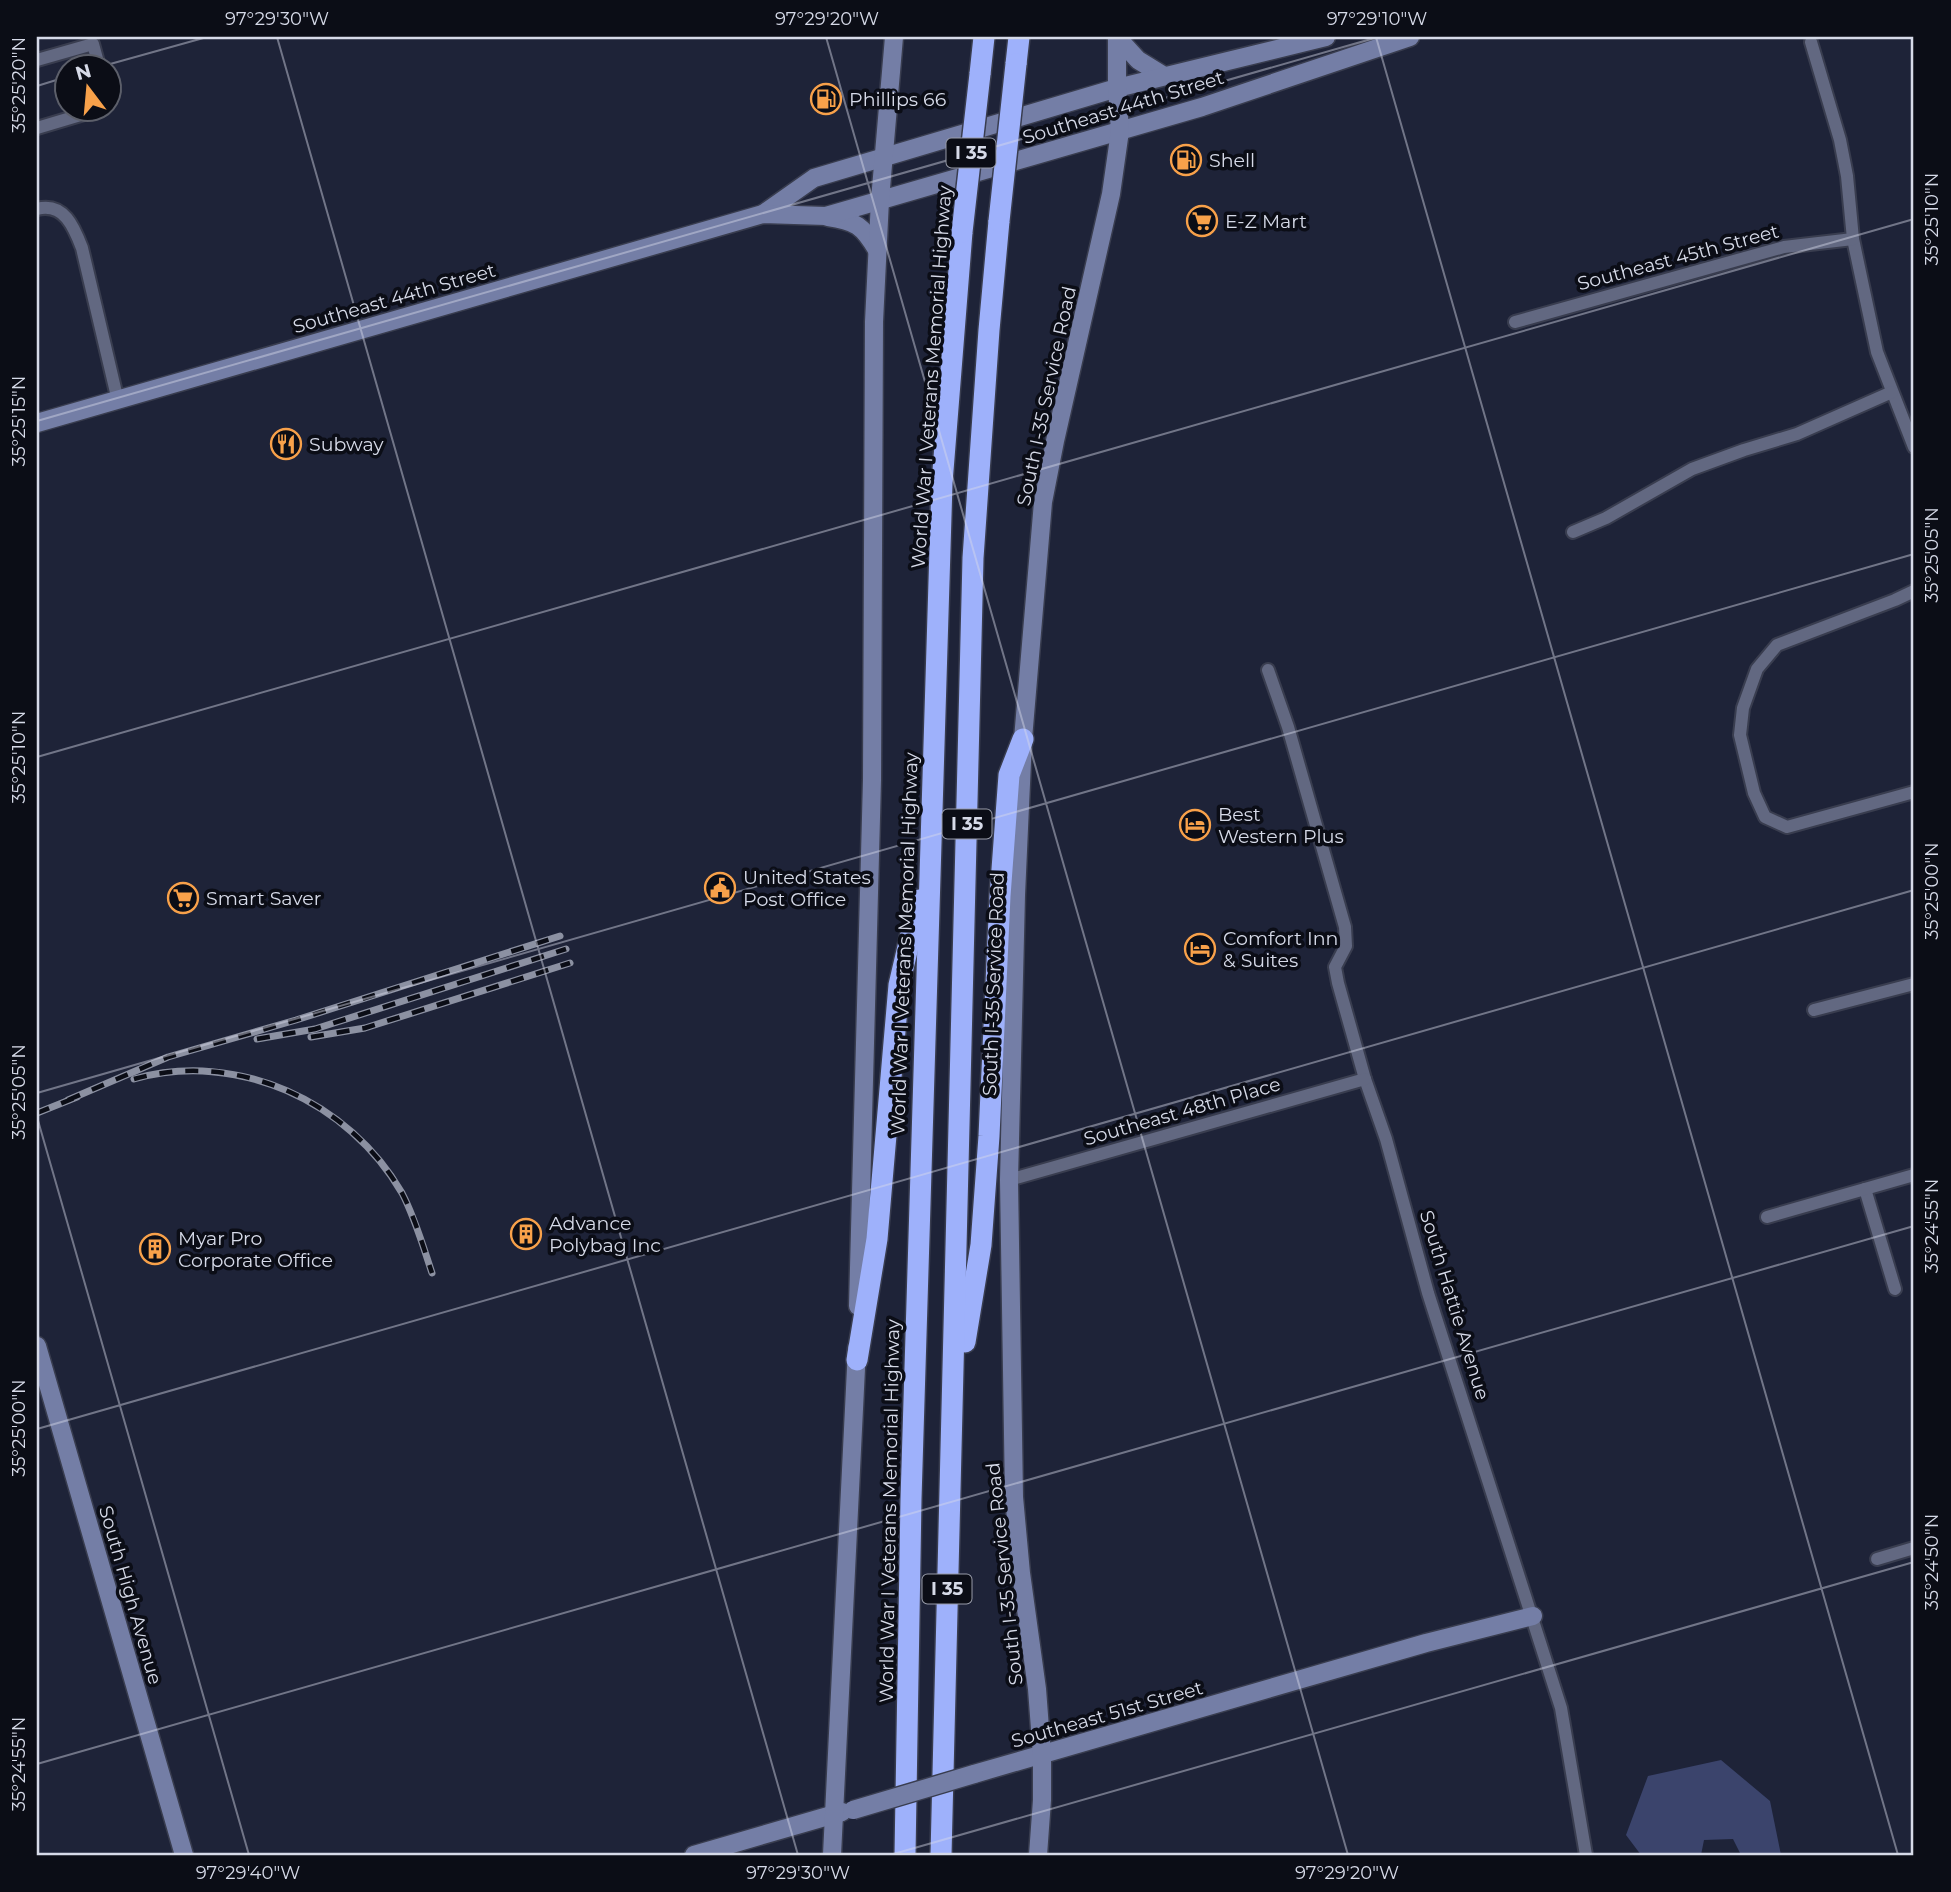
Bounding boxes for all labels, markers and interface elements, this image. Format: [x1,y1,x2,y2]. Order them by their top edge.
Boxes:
text: 97°29'30"W [225,8,329,30]
text: 97°29'20"W [775,8,879,30]
text: 97°29'10"W [1327,8,1427,30]
text: 35°25'20"N [8,37,30,133]
north arrow [52,52,122,122]
text: N [73,59,94,85]
street label: Southeast 44th Street [1020,66,1227,149]
fuel station icon: Phillips 66 [809,82,843,116]
place label: Phillips 66 [849,88,946,111]
road number: I 35 [946,138,996,168]
fuel station icon: Shell [1169,143,1203,177]
place label: Shell [1209,149,1255,172]
text: 35°25'10"N [1921,173,1943,265]
street label: World War I Veterans Memorial Highway [907,184,956,569]
supermarket icon: E-Z Mart [1185,204,1219,238]
place label: E-Z Mart [1225,210,1307,233]
street label: Southeast 45th Street [1575,219,1782,295]
street label: Southeast 44th Street [290,258,498,338]
street label: South I-35 Service Road [1012,284,1081,508]
text: 35°25'15"N [8,376,30,466]
restaurant icon: Subway [269,427,303,461]
place label: Subway [309,433,384,456]
text: 35°25'05"N [1921,507,1943,603]
text: 35°25'10"N [8,711,30,803]
street label: World War I Veterans Memorial Highway [886,751,923,1136]
place label: Best Western Plus [1218,803,1344,848]
hotel icon: Best Western Plus [1178,808,1212,842]
road number: I 35 [942,810,992,838]
text: 35°25'00"N [1921,842,1943,940]
place label: United States Post Office [743,866,871,911]
public building icon: United States Post Office [703,871,737,905]
street label: South I-35 Service Road [978,872,1009,1096]
supermarket icon: Smart Saver [166,881,200,915]
place label: Smart Saver [206,887,321,910]
place label: Comfort Inn & Suites [1223,927,1338,972]
hotel icon: Comfort Inn & Suites [1183,932,1217,966]
text: 35°25'05"N [8,1044,30,1140]
street label: Southeast 48th Place [1081,1072,1283,1151]
text: 35°24'55"N [1921,1179,1943,1273]
street label: South Hattie Avenue [1415,1208,1494,1403]
place label: Advance Polybag Inc [549,1212,661,1257]
building icon: Advance Polybag Inc [509,1217,543,1251]
place label: Myar Pro Corporate Office [178,1227,333,1272]
building icon: Myar Pro Corporate Office [138,1232,172,1266]
street label: World War I Veterans Memorial Highway [875,1318,904,1703]
text: 35°25'00"N [8,1379,30,1477]
street label: South I-35 Service Road [981,1461,1028,1686]
street label: South High Avenue [94,1503,167,1687]
text: 35°24'50"N [1921,1514,1943,1610]
road number: I 35 [922,1574,972,1604]
street label: Southeast 51st Street [1009,1676,1206,1753]
text: 35°24'55"N [8,1717,30,1811]
text: 97°29'40"W [196,1862,300,1884]
text: 97°29'30"W [746,1862,850,1884]
text: 97°29'20"W [1295,1862,1399,1884]

